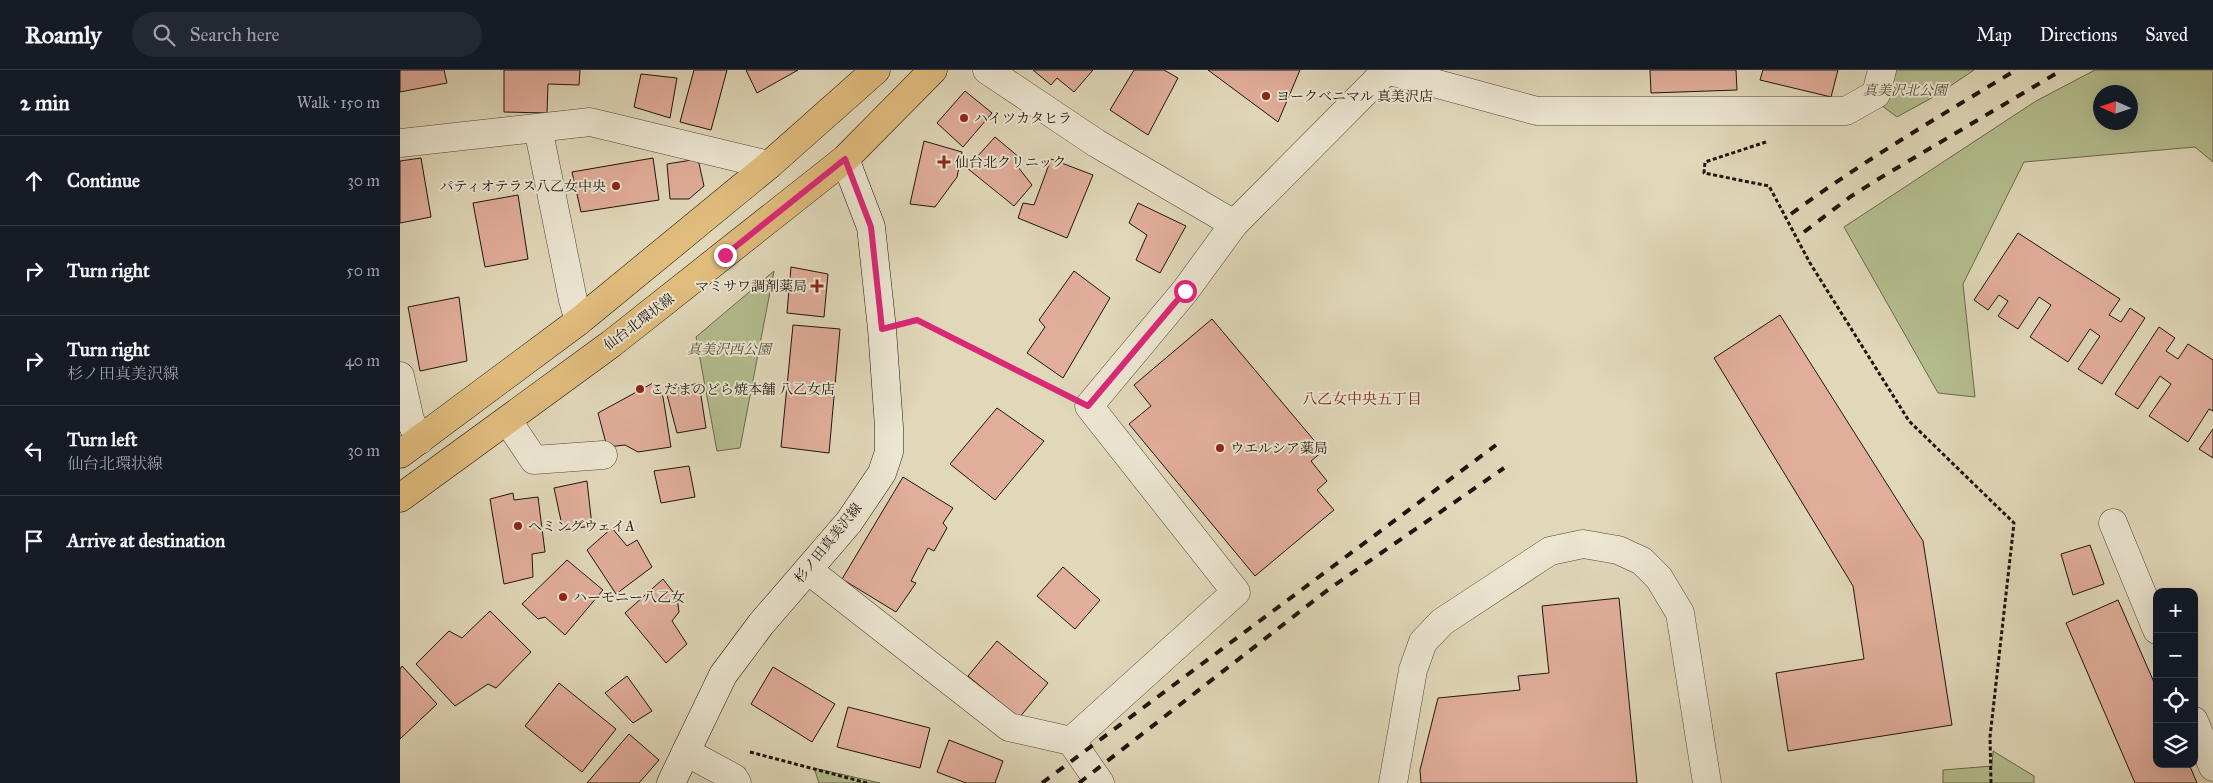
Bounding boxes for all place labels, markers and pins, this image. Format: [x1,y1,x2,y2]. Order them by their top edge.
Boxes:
place label: ヨークベニマル 真美沢店 [1276,88,1433,105]
marker: ヨークベニマル 真美沢店 [1260,90,1272,102]
place label: ハイツカタヒラ [974,110,1072,127]
marker: ハイツカタヒラ [958,112,970,124]
place label: 仙台北クリニック [955,154,1066,171]
marker: 仙台北クリニック [937,155,951,169]
place label: パティオテラス八乙女中央 [440,178,606,195]
marker: パティオテラス八乙女中央 [610,180,622,192]
place label: マミサワ調剤薬局 [695,278,807,295]
marker: マミサワ調剤薬局 [811,280,823,292]
place label: こだまのどら焼本舗 八乙女店 [650,381,835,398]
marker: こだまのどら焼本舗 八乙女店 [634,383,646,395]
place label: ウエルシア薬局 [1230,440,1328,457]
marker: ウエルシア薬局 [1214,442,1226,454]
place label: ヘミングウェイA [528,518,635,535]
marker: ヘミングウェイA [512,520,524,532]
place label: ハーモニー八乙女 [573,589,685,606]
marker: ハーモニー八乙女 [557,591,569,603]

